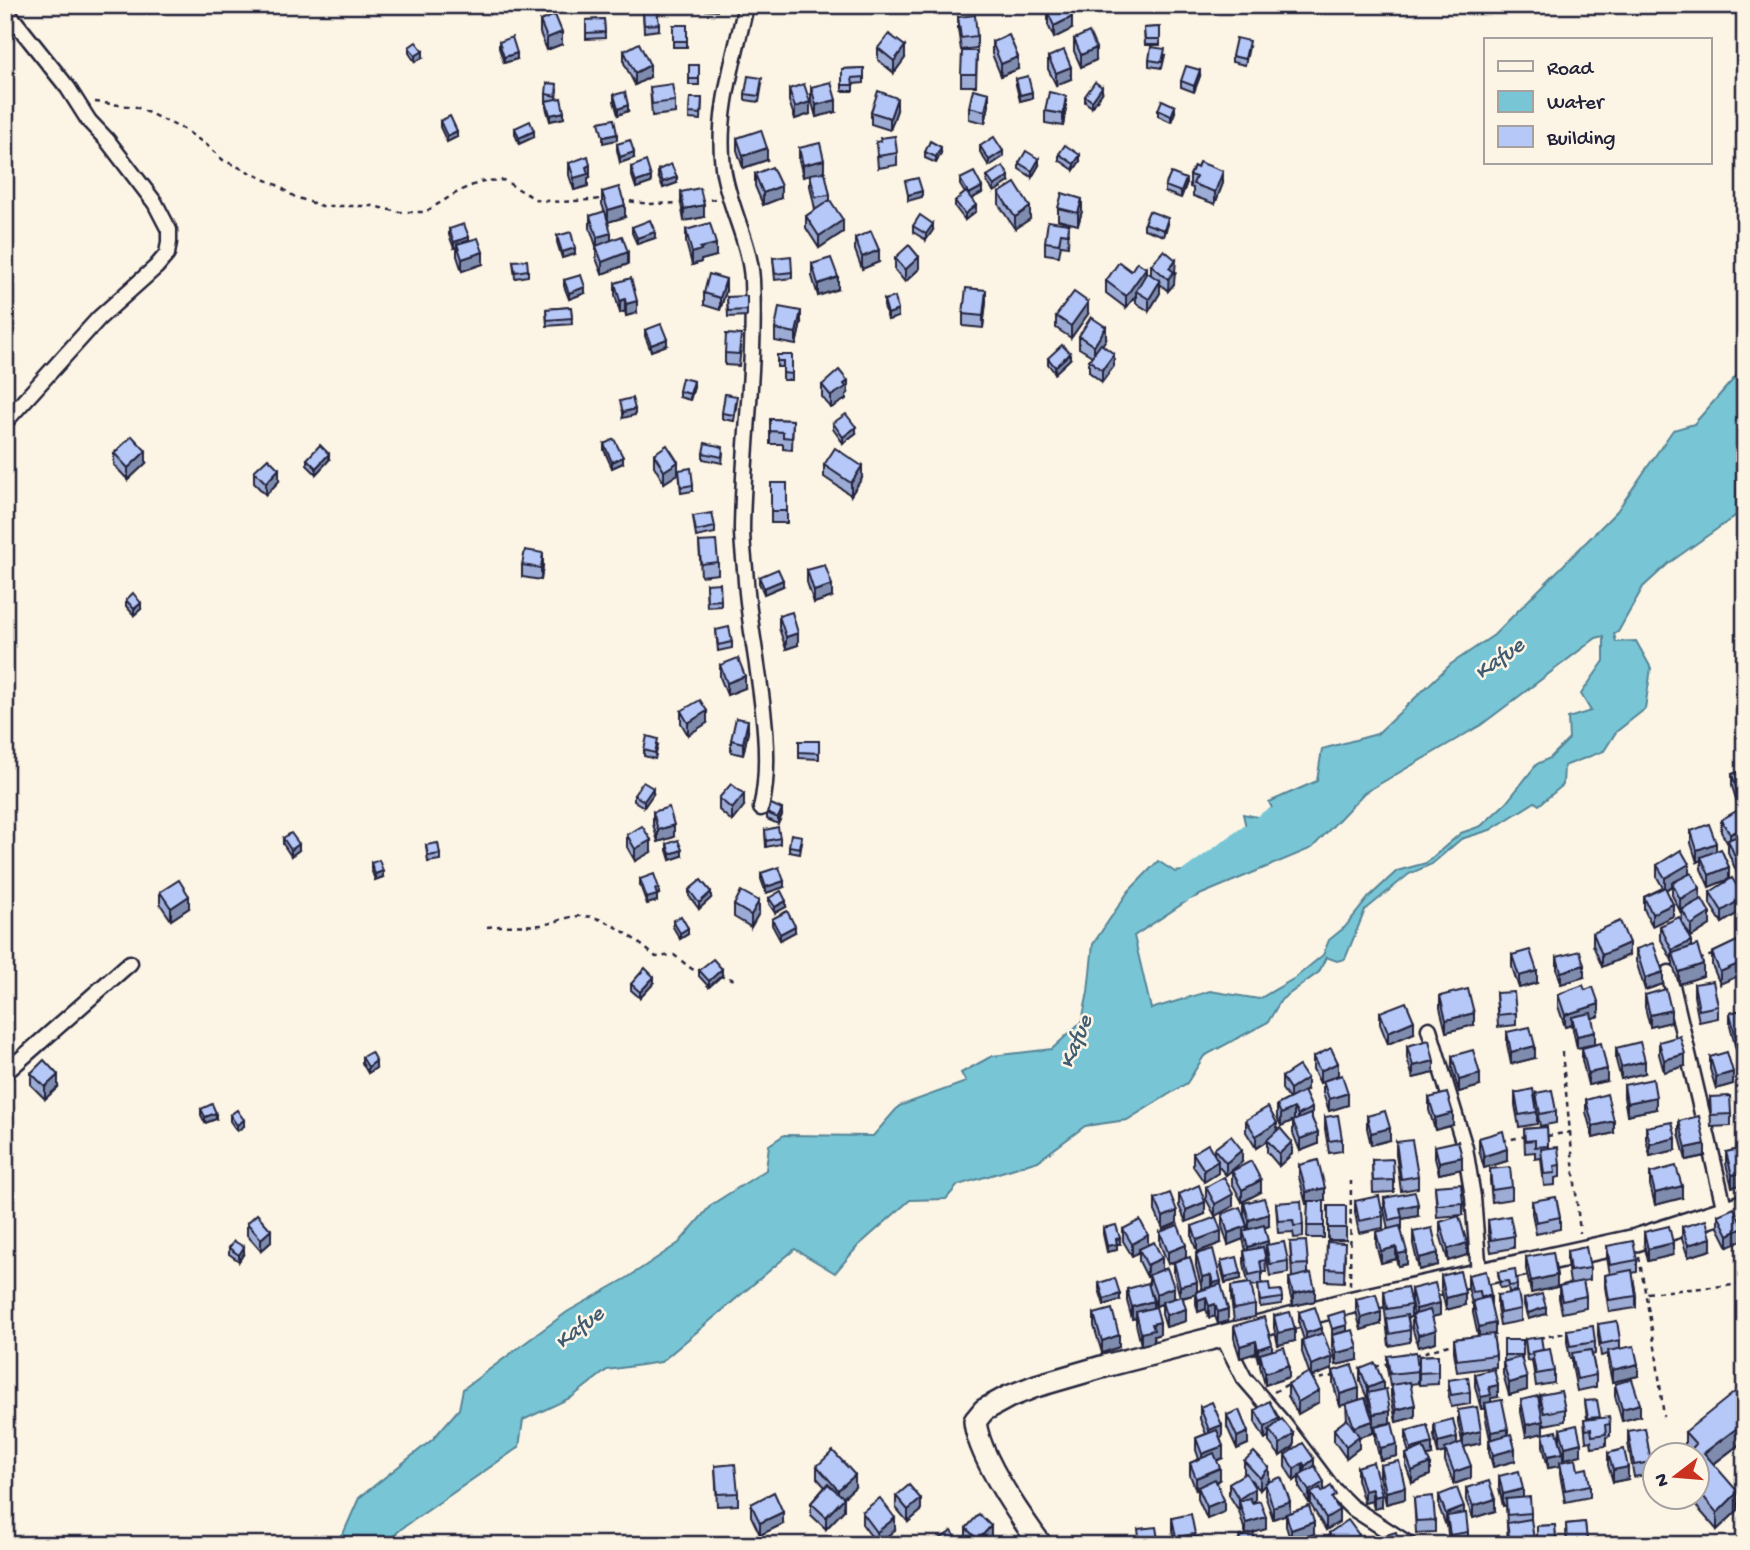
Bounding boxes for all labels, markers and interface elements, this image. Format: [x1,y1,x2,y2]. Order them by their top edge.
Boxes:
legend [1484,38,1712,164]
text: Road [1547,58,1595,83]
text: Water [1547,92,1605,117]
text: Building [1546,128,1616,153]
water label: Kafue [1470,632,1531,687]
water label: Kafue [1054,1011,1101,1073]
water label: Kafue [550,1300,611,1356]
north arrow [1642,1442,1712,1512]
text: N [1650,1471,1676,1489]

